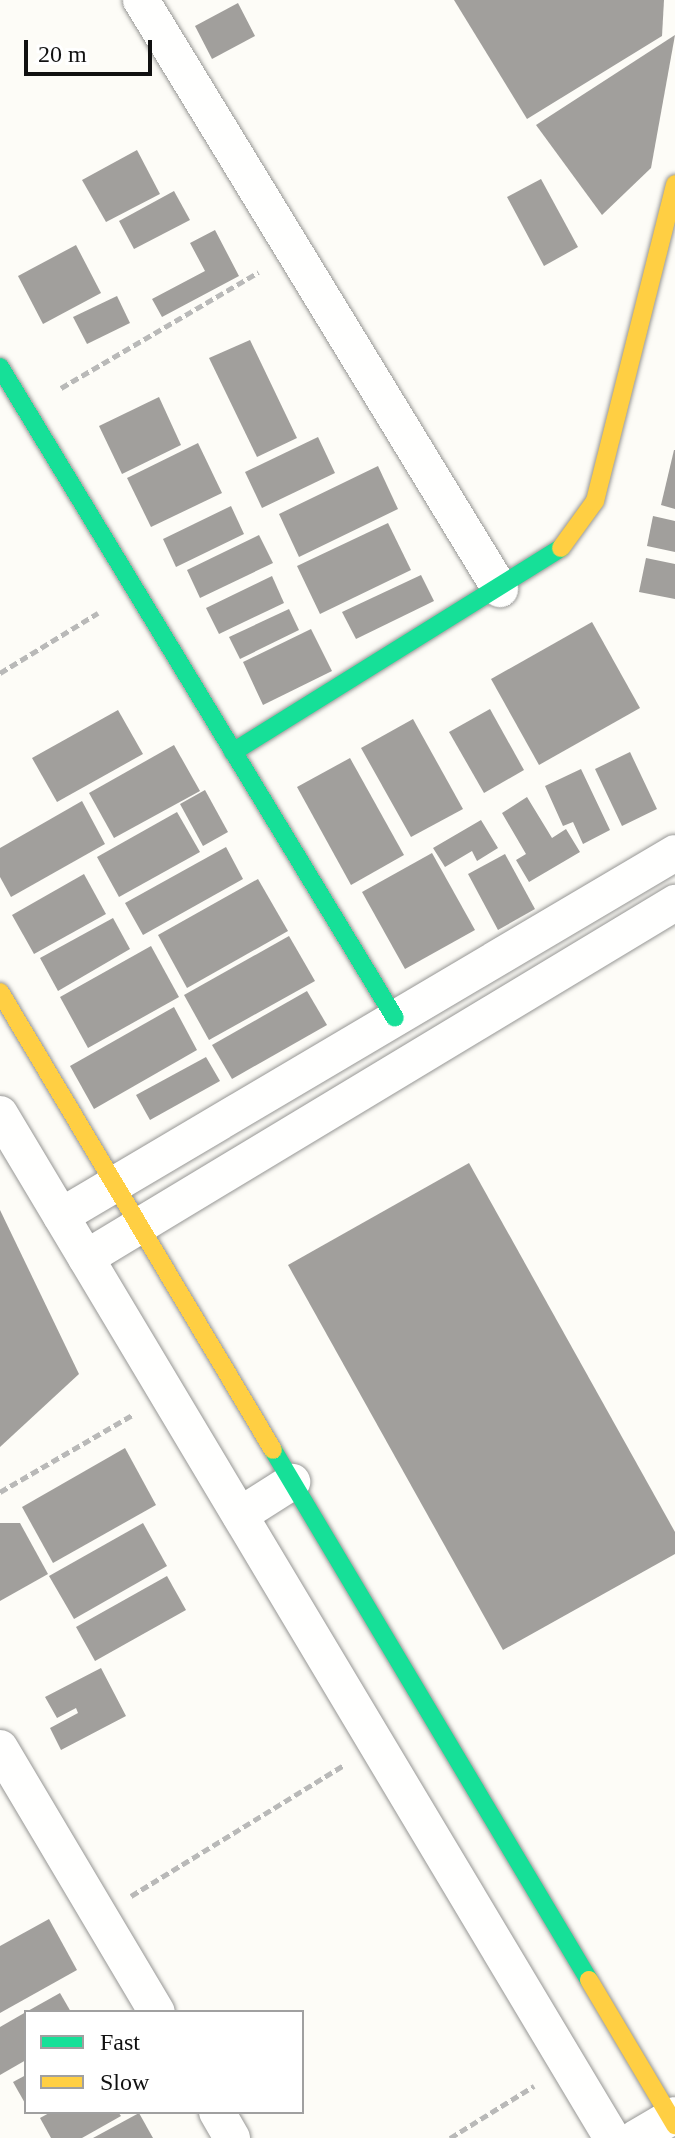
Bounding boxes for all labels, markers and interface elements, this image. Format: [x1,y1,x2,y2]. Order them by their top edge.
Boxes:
scale bar [28,24,156,74]
text: 20 m [38,41,87,67]
legend [24,2010,304,2114]
text: Fast [100,2029,140,2055]
text: Slow [100,2069,149,2095]

